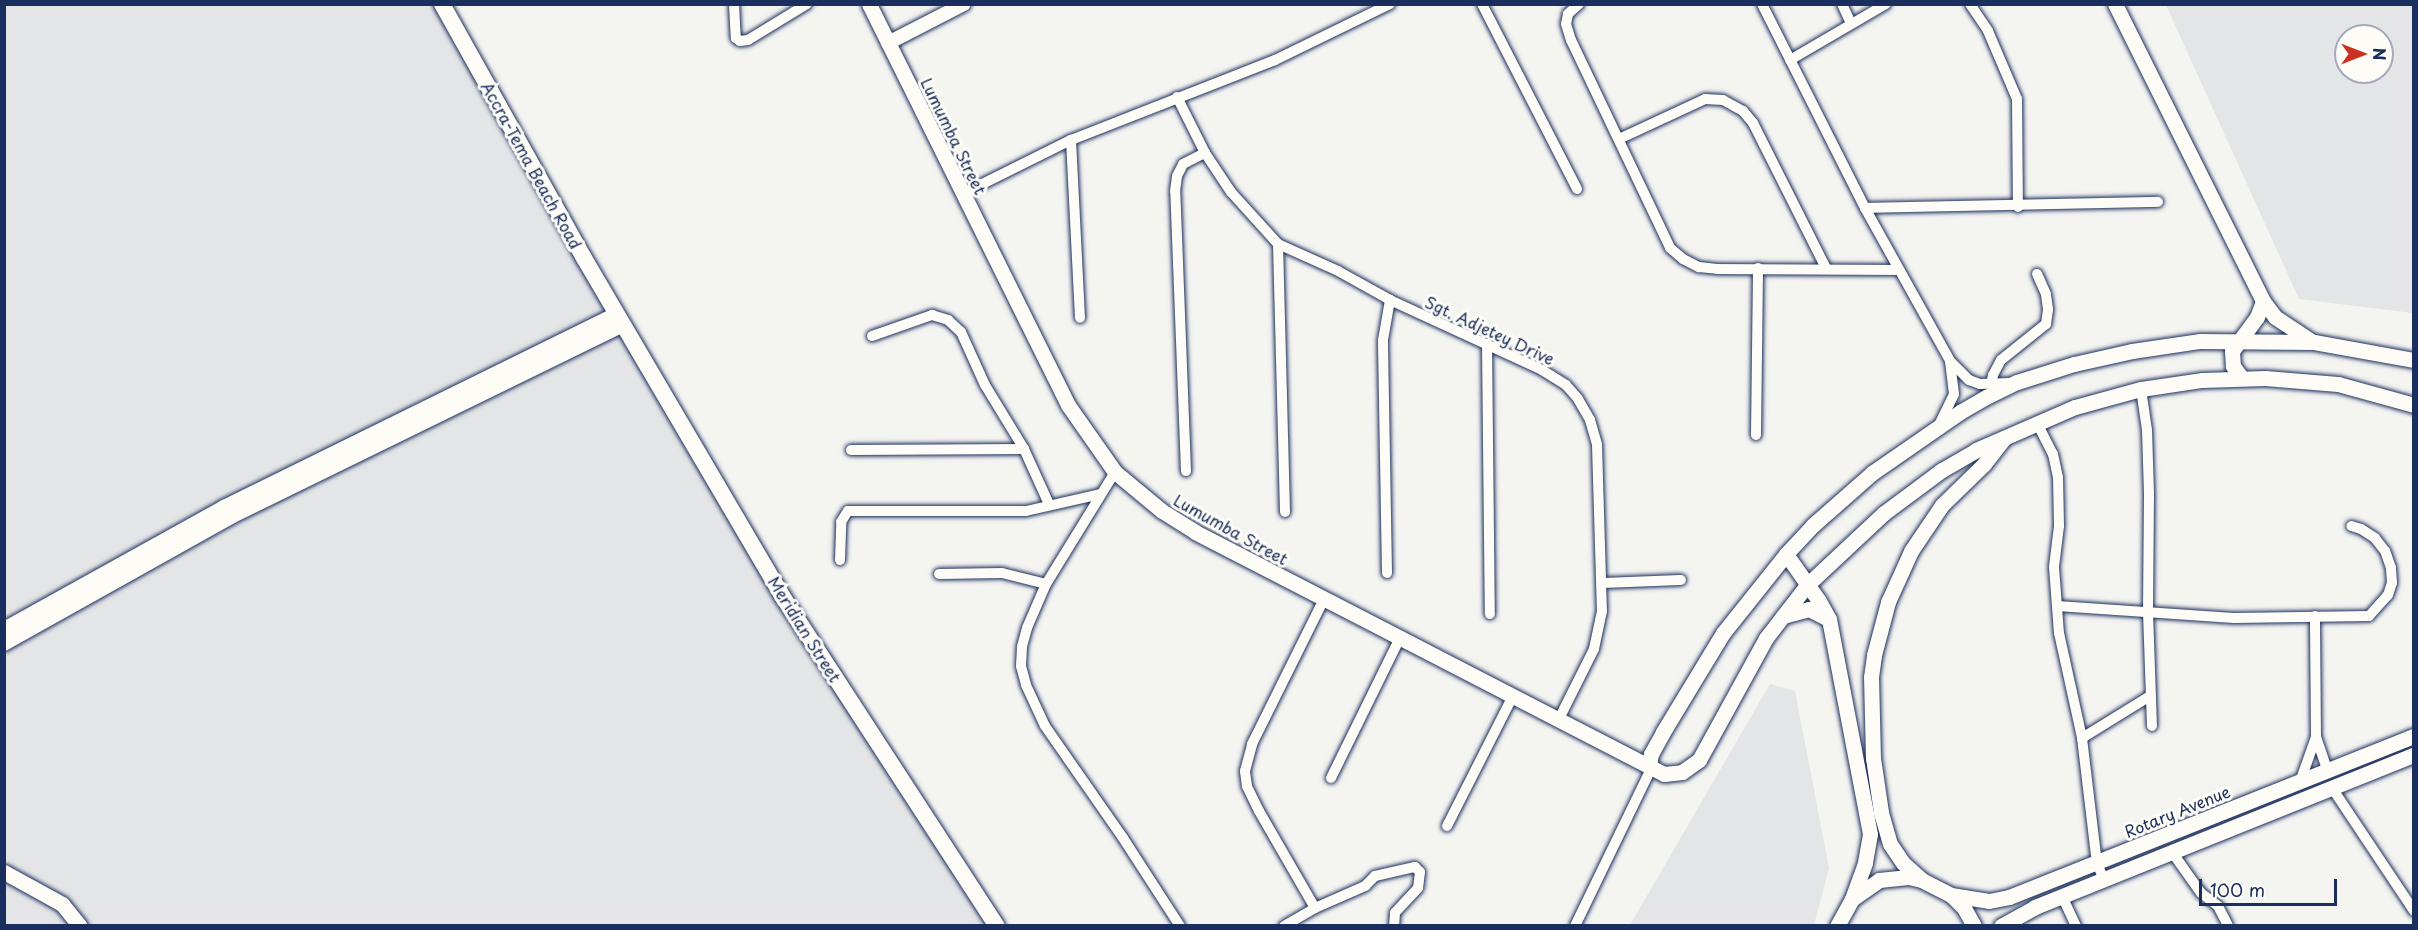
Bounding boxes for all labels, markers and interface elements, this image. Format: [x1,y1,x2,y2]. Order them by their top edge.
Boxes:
north arrow [2334,24,2394,84]
text: N [2368,48,2392,60]
street label: Lumumba Street [917,74,991,198]
street label: Accra-Tema Beach Road [478,78,586,252]
street label: Sgt. Adjetey Drive [1422,292,1558,368]
street label: Lumumba Street [1170,490,1292,568]
street label: Meridian Street [765,573,845,685]
street label: Rotary Avenue [2122,781,2232,841]
scale bar [2202,867,2340,905]
text: 100 m [2210,876,2265,903]

